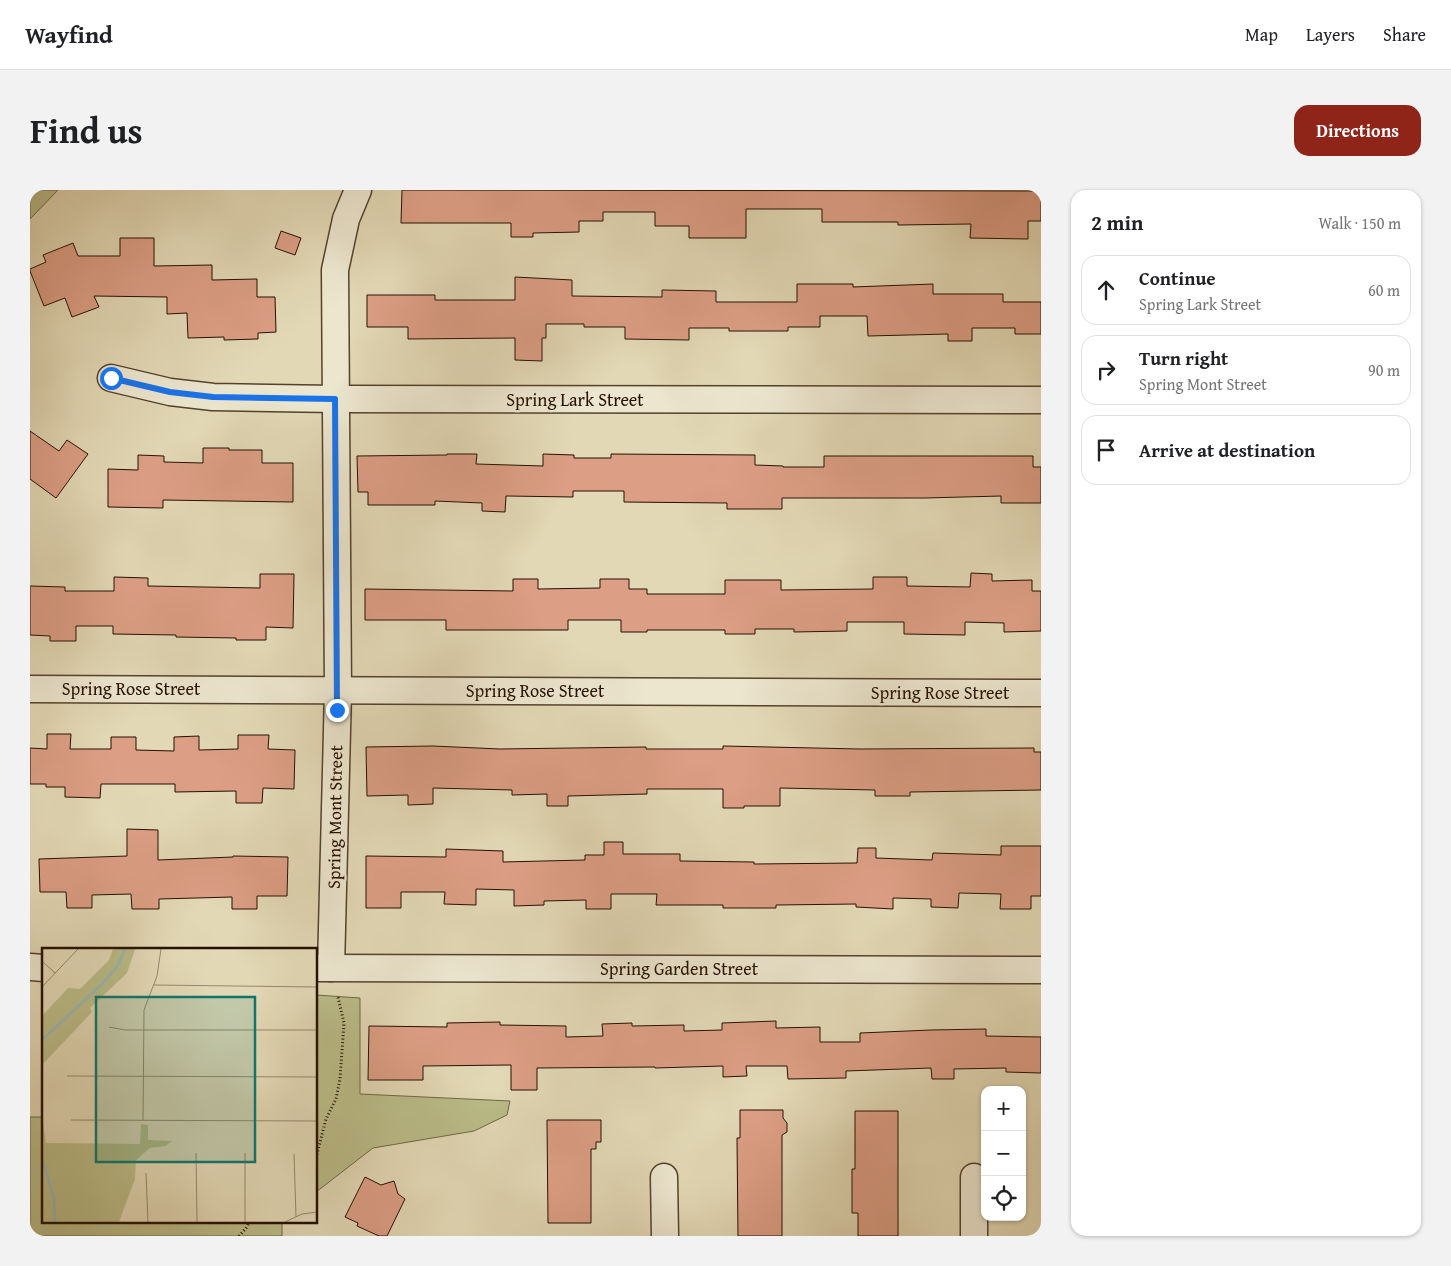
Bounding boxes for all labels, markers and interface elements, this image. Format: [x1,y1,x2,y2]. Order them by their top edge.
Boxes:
text: Wayfind [25,17,113,52]
text: Map [1245,21,1278,48]
text: Layers [1306,21,1355,48]
text: Share [1383,21,1426,48]
text: Find us [30,105,143,156]
button: Directions [1294,105,1421,156]
text: 2 min [1091,207,1143,238]
text: Walk · 150 m [1318,211,1401,235]
text: Continue [1139,264,1216,292]
icon: ahead [1092,276,1120,304]
text: 60 m [1368,278,1400,302]
text: Spring Lark Street [1139,292,1261,316]
text: Turn right [1139,344,1228,372]
icon: right [1092,356,1120,384]
text: 90 m [1368,358,1400,382]
route start [100,367,123,390]
text: Spring Mont Street [1139,372,1267,396]
street label: Spring Lark Street [506,386,644,413]
icon: arrive [1092,436,1120,464]
text: Arrive at destination [1139,436,1315,464]
street label: Spring Rose Street [62,675,201,702]
street label: Spring Rose Street [466,677,605,704]
street label: Spring Rose Street [871,679,1010,706]
route end [326,699,349,722]
street label: Spring Mont Street [320,744,349,889]
inset map [42,948,318,1224]
street label: Spring Garden Street [600,955,759,982]
map controls [981,1086,1026,1221]
button: + [981,1086,1026,1131]
button: − [981,1131,1026,1176]
button: locate [981,1176,1026,1221]

